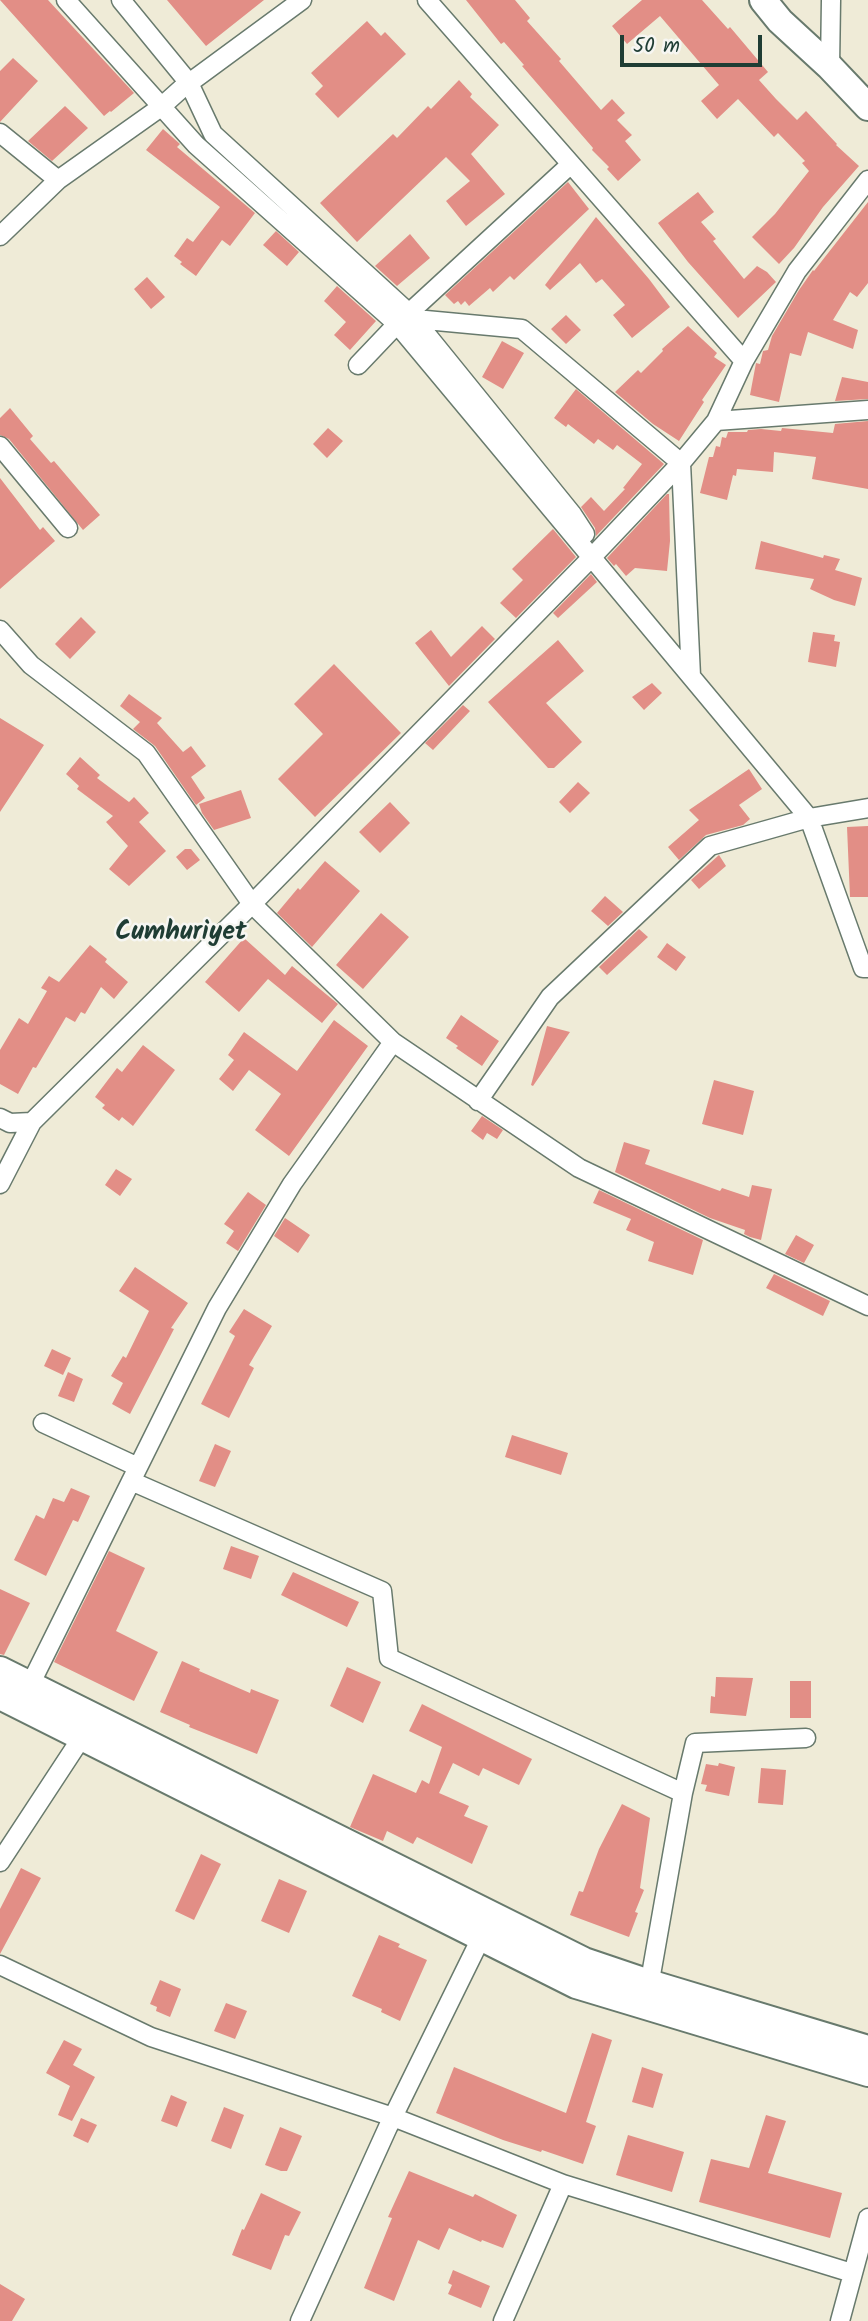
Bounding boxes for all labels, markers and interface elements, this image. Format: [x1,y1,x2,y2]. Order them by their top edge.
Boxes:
scale bar [623,21,765,65]
text: 50 m [633,30,680,63]
district label: Cumhuriyet [115,919,247,951]

